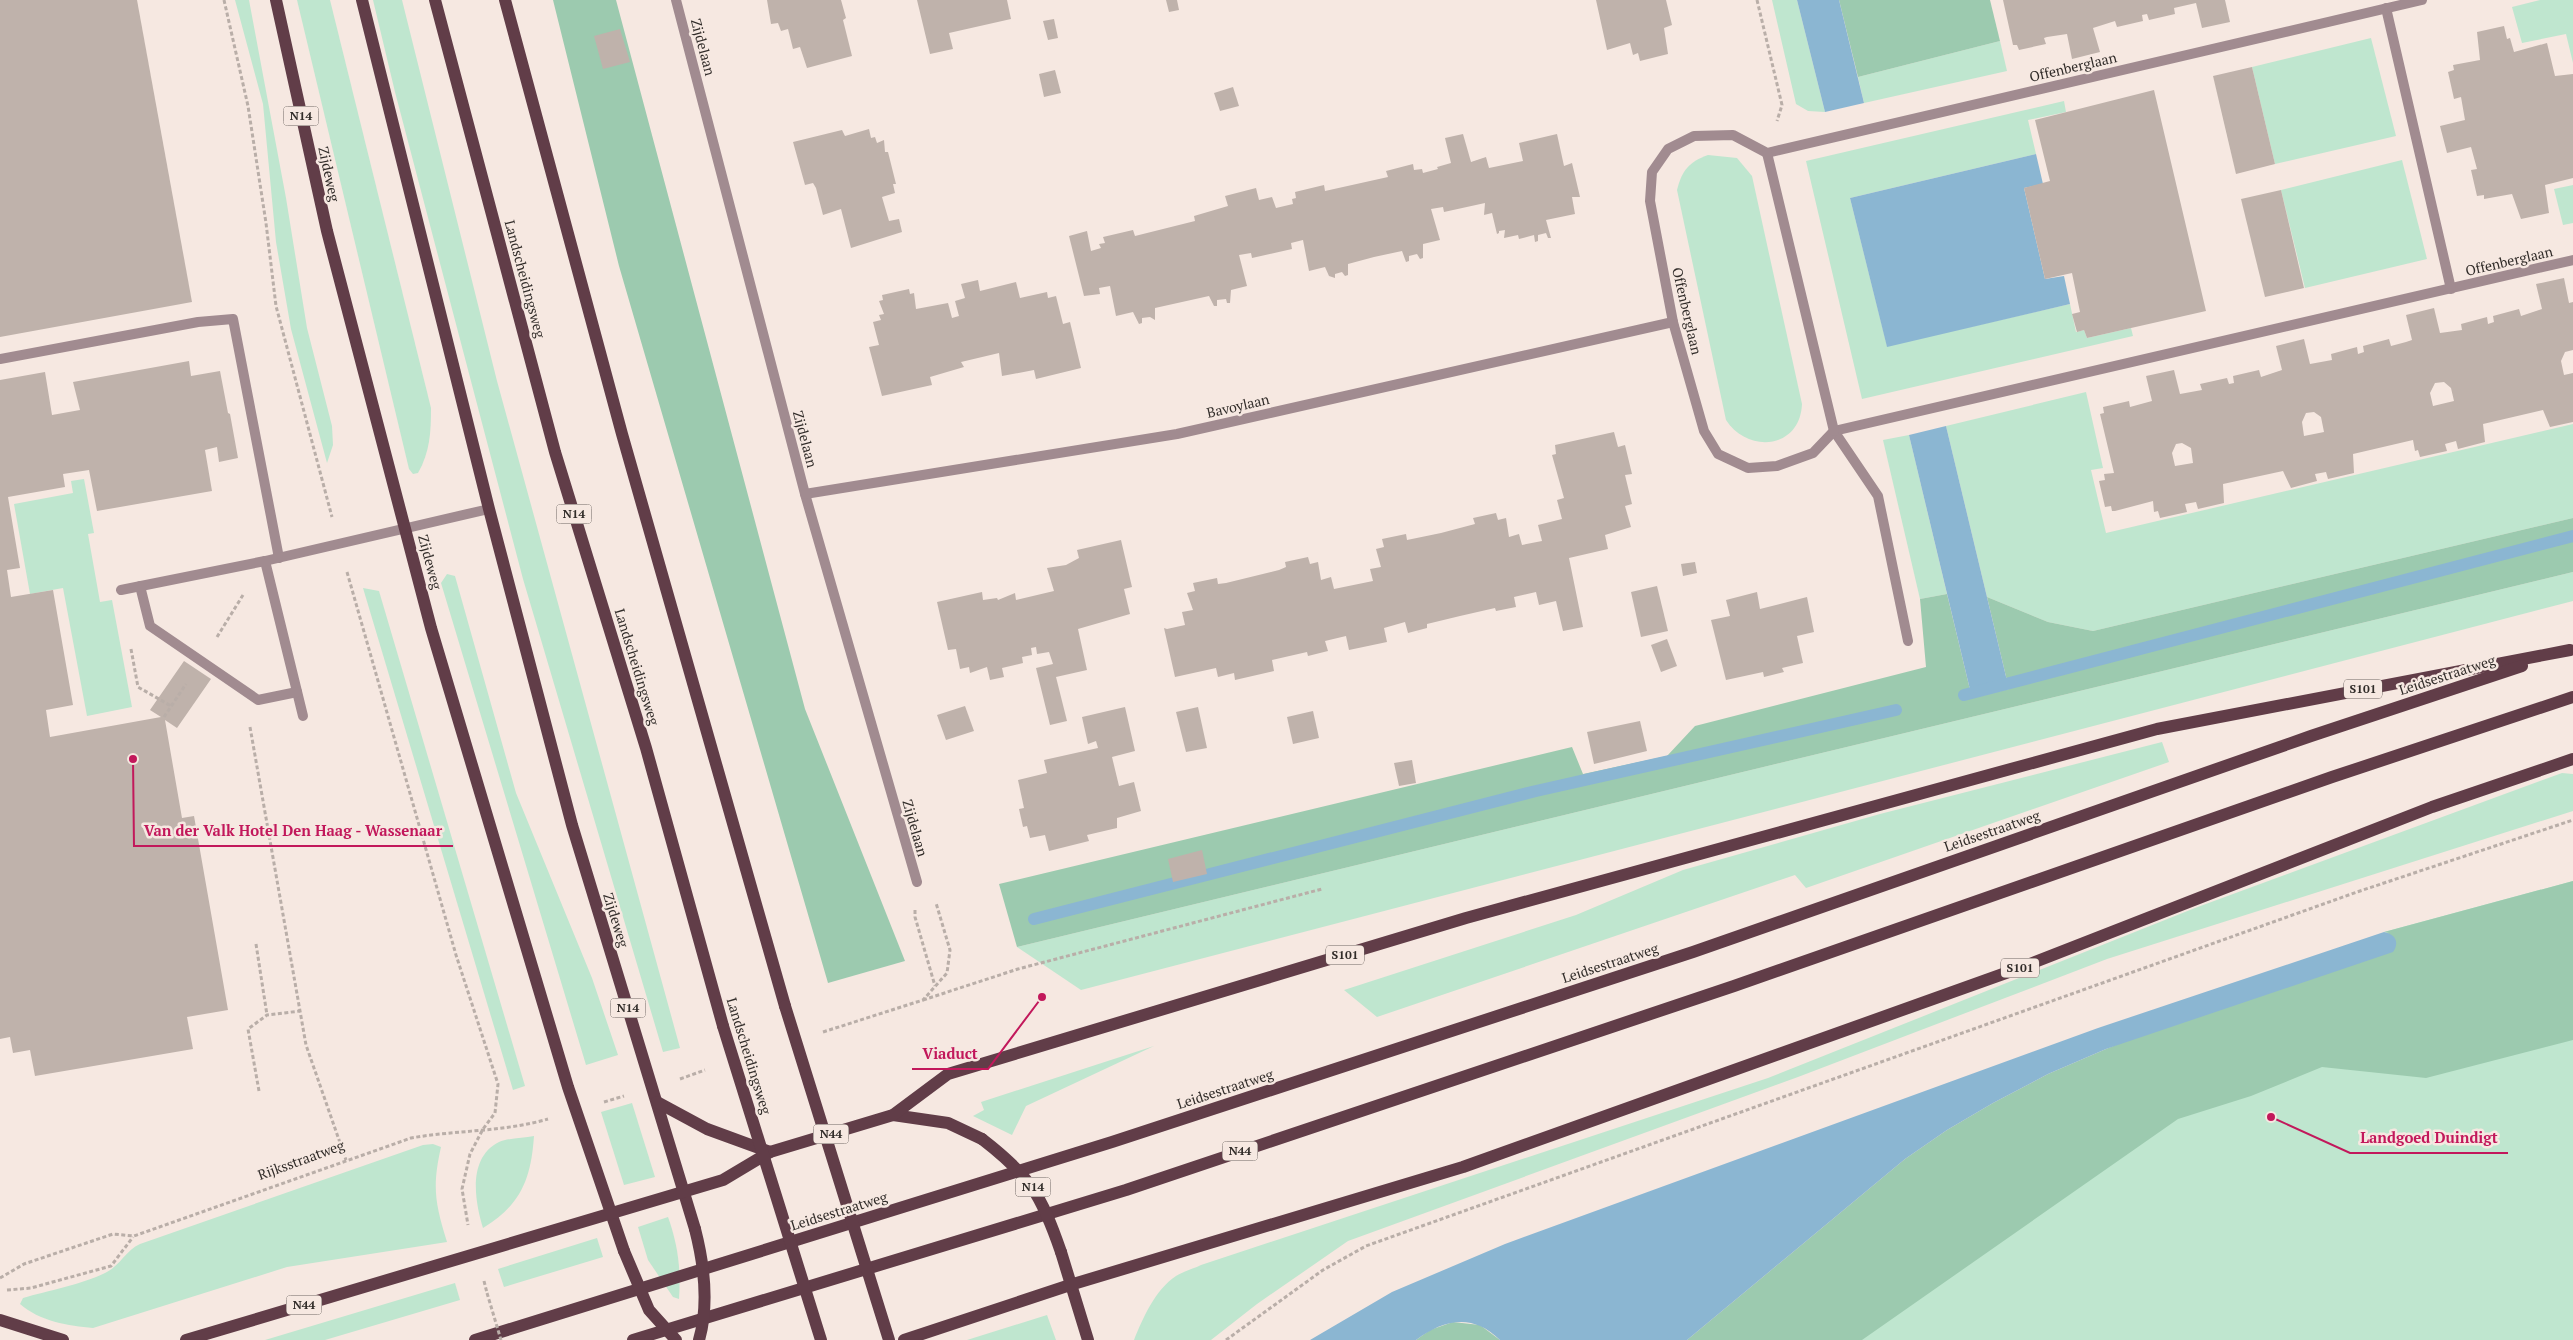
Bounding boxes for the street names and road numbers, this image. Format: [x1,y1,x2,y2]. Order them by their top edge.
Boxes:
street label: Zijdelaan [687,16,720,78]
street label: Offenberglaan [2027,47,2119,86]
road number: N14 [284,106,318,125]
street label: Zijdeweg [314,145,345,204]
street label: Landscheidingsweg [501,218,550,340]
street label: Offenberglaan [2463,241,2555,280]
street label: Offenberglaan [1668,265,1707,357]
street label: Bavoylaan [1205,389,1272,422]
street label: Zijdelaan [789,408,822,470]
road number: N14 [556,504,592,524]
street label: Zijdeweg [414,532,447,592]
street label: Landscheidingsweg [611,606,664,728]
street label: Leidsestraatweg [2396,650,2498,699]
road number: S101 [2344,680,2382,699]
street label: Zijdelaan [898,797,933,859]
street label: Leidsestraatweg [1941,805,2043,856]
street label: Zijdeweg [599,890,634,950]
street label: Leidsestraatweg [1559,938,1661,987]
road number: S101 [1326,946,1364,964]
road number: S101 [2001,958,2039,978]
street label: Landscheidingsweg [723,995,776,1117]
road number: N14 [610,998,646,1018]
street label: Leidsestraatweg [1174,1064,1276,1113]
road number: N44 [814,1124,848,1144]
street label: Rijksstraatweg [255,1135,347,1184]
road number: N44 [1222,1142,1258,1160]
road number: N14 [1016,1178,1050,1196]
street label: Leidsestraatweg [788,1187,890,1234]
road number: N44 [286,1296,322,1314]

